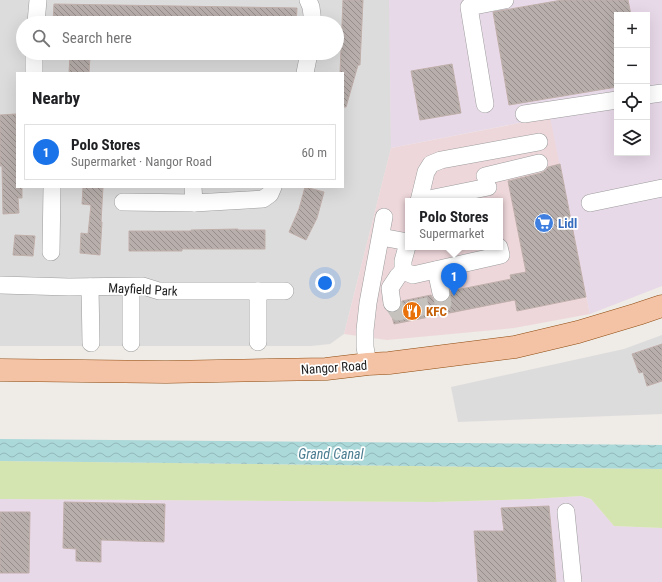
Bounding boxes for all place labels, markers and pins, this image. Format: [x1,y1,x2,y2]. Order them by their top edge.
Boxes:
supermarket icon: Lidl [533,212,555,234]
place label: Lidl [558,216,577,231]
pin: 1 [441,263,467,296]
restaurant icon: KFC [401,300,423,322]
place label: KFC [426,304,447,319]

